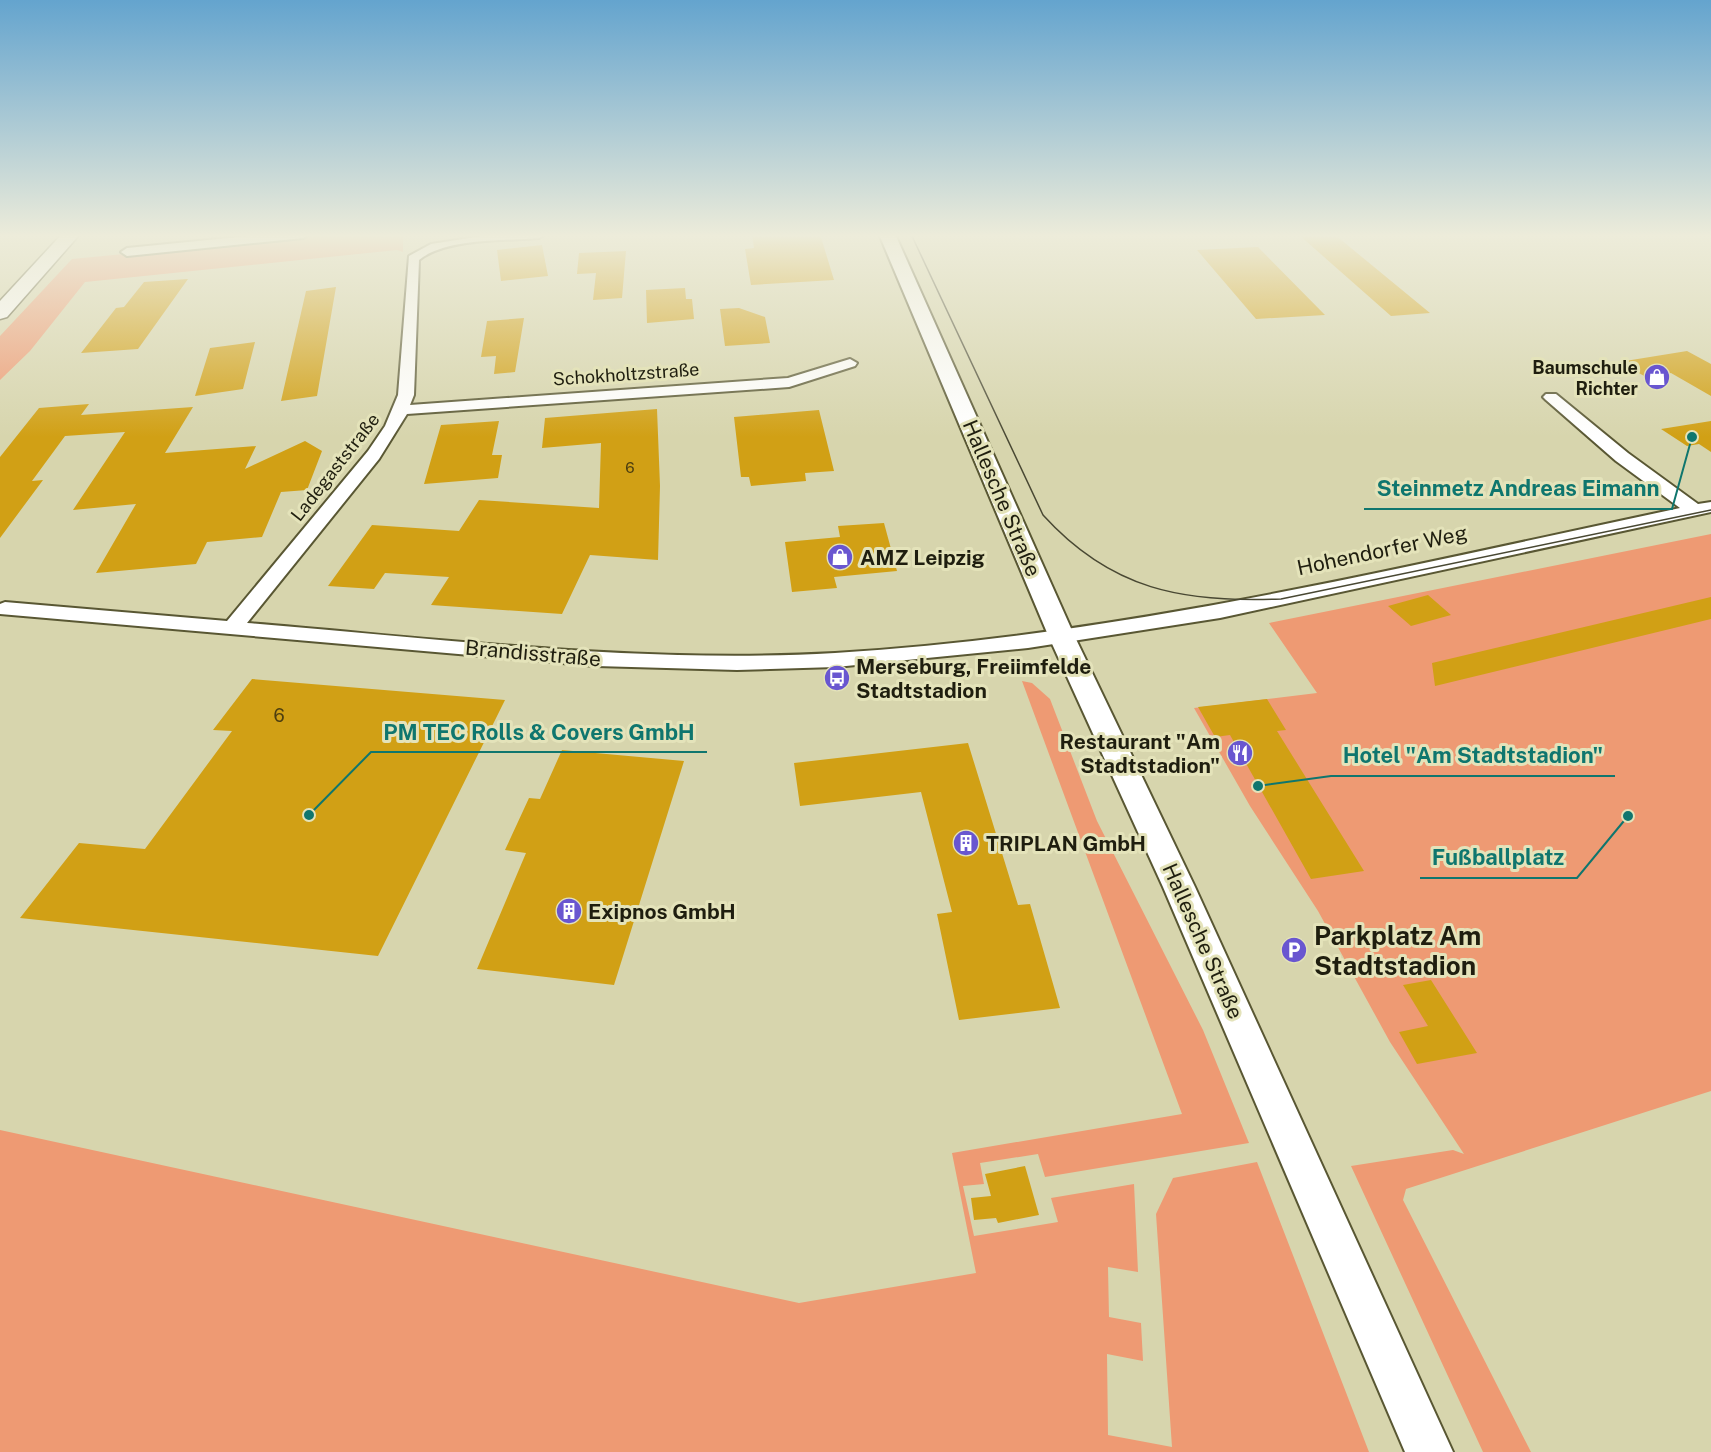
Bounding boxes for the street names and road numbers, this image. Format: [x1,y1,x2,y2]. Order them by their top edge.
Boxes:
street label: Schokholtzstraße [552,358,700,390]
street label: Ladegaststraße [286,409,384,525]
street label: Hallesche Straße [958,416,1046,580]
street label: Hohendorfer Weg [1294,520,1470,580]
street label: Brandisstraße [464,635,602,671]
street label: Hallesche Straße [1157,859,1249,1023]

